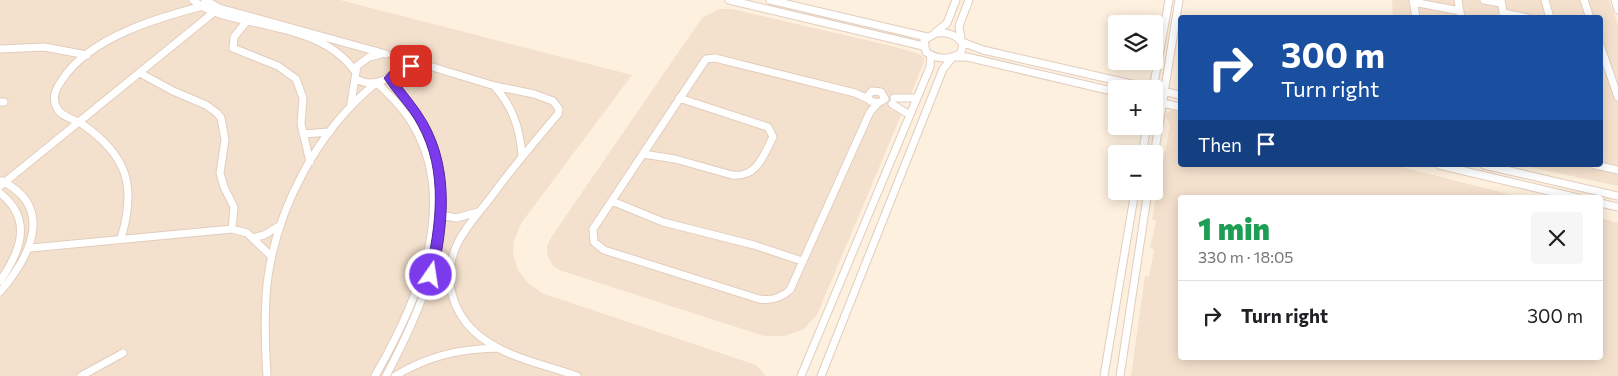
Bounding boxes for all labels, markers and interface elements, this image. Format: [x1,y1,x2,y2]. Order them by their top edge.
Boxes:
map controls [1108,15,1163,200]
button: layers [1108,15,1163,70]
text: 300 m [1281,32,1385,75]
icon: right [1198,35,1263,100]
pin [390,45,432,87]
icon: arrive [397,52,425,80]
text: Turn right [1281,75,1379,102]
button: + [1108,80,1163,135]
icon: arrive [1252,130,1280,158]
text: Then [1198,133,1242,156]
button: − [1108,145,1163,200]
text: 1 min [1198,209,1270,246]
button: close [1531,212,1583,264]
text: 330 m · 18:05 [1198,247,1294,266]
position arrow [404,248,456,300]
icon: right [1198,302,1226,330]
text: Turn right [1241,304,1328,327]
text: 300 m [1527,304,1583,327]

